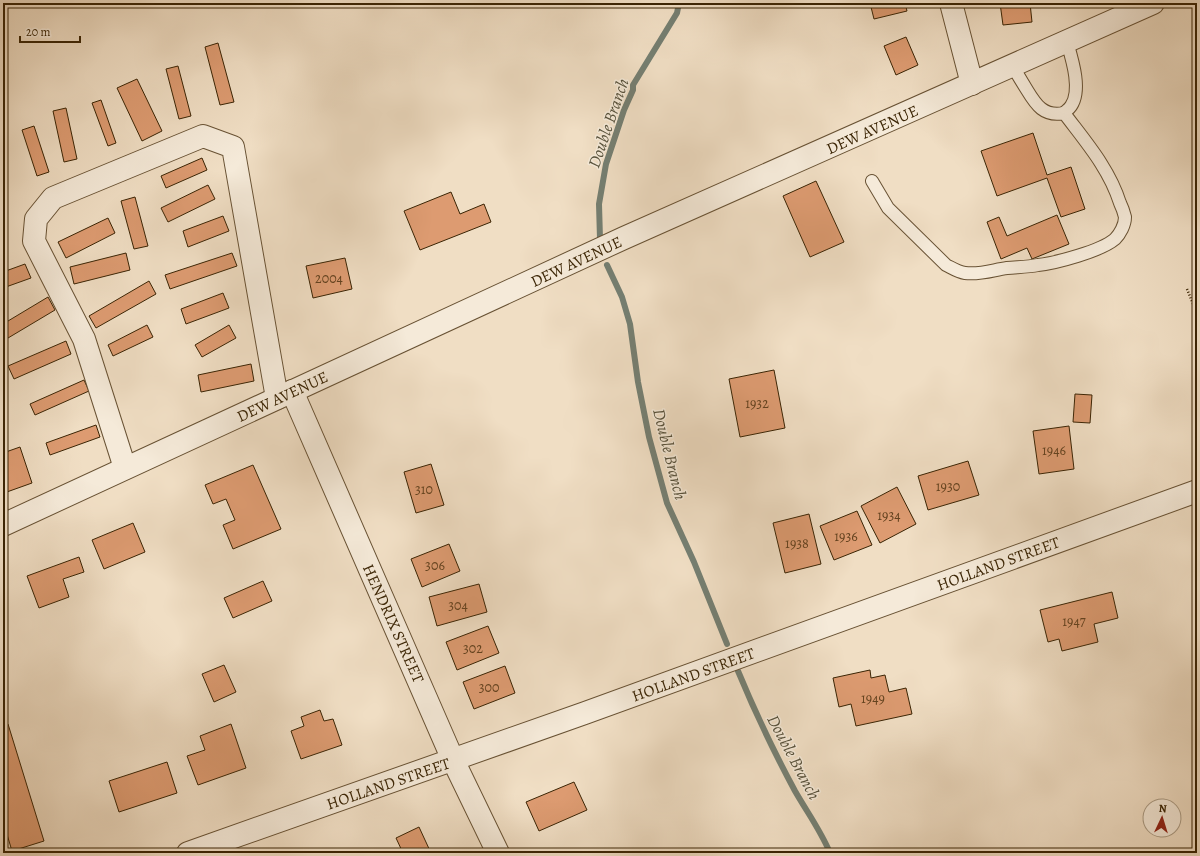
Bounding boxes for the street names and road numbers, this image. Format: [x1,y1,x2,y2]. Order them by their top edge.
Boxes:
street label: DEW AVENUE [823,100,922,160]
street label: DEW AVENUE [527,231,626,293]
street label: DEW AVENUE [233,366,332,428]
street label: HOLLAND STREET [934,531,1063,596]
street label: HENDRIX STREET [357,560,429,687]
street label: HOLLAND STREET [629,642,758,707]
street label: HOLLAND STREET [324,752,453,815]

